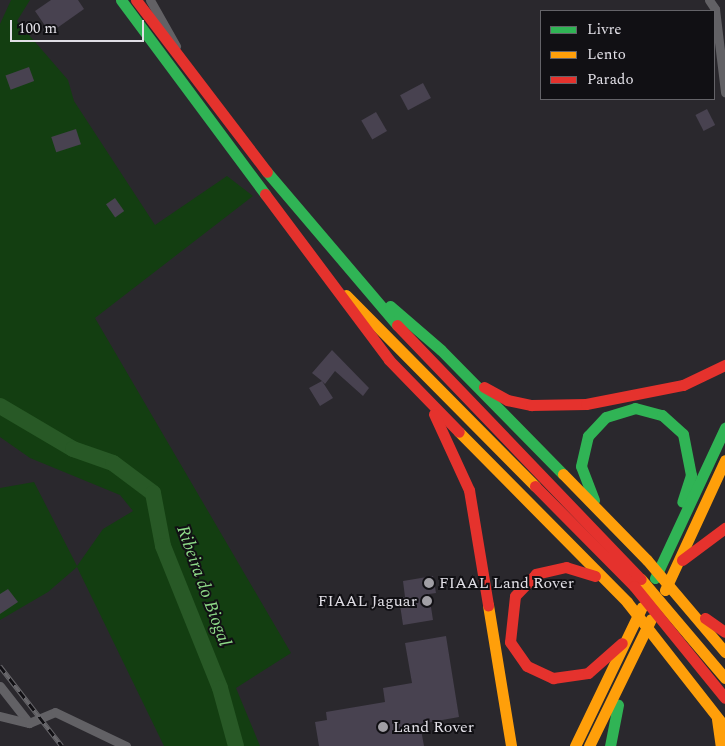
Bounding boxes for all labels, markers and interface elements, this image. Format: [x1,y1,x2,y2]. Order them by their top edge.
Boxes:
scale bar [12,10,146,42]
legend [540,10,715,100]
text: 100 m [18,17,57,40]
text: Livre [587,18,622,41]
text: Lento [587,43,626,66]
text: Parado [587,68,634,91]
water label: Ribeira do Biogal [171,523,235,649]
place label: FIAAL Land Rover [439,573,574,593]
marker: FIAAL Land Rover [423,577,435,589]
place label: FIAAL Jaguar [318,591,417,611]
marker: FIAAL Jaguar [421,595,433,607]
place label: Land Rover [393,717,474,737]
marker: Land Rover [377,721,389,733]

